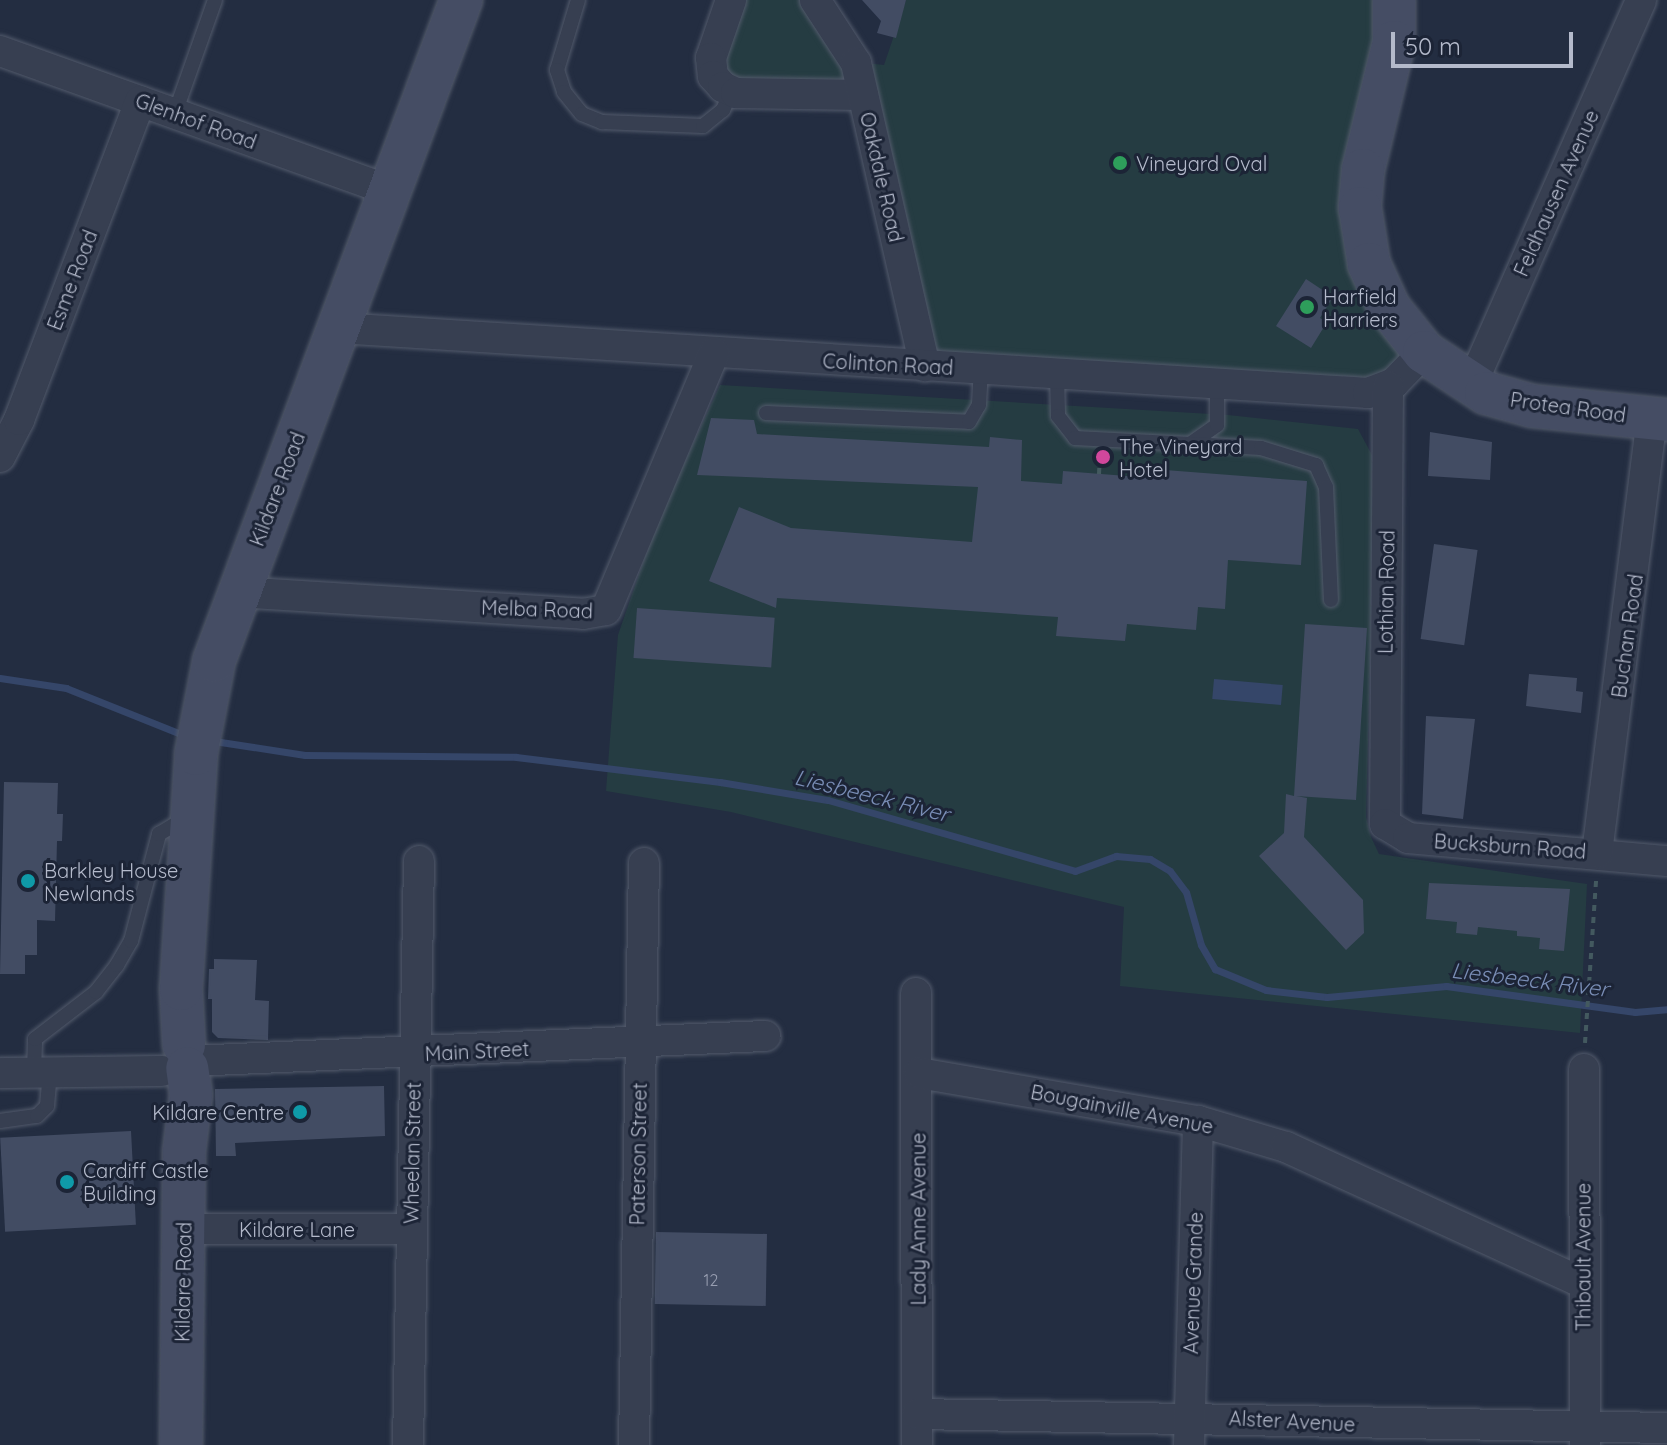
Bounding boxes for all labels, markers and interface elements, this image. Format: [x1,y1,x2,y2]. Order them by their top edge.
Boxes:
scale bar [1395,16,1577,66]
text: 50 m [1405,31,1461,61]
street label: Glenhof Road [132,88,260,154]
street label: Feldhausen Avenue [1509,106,1603,280]
street label: Oakdale Road [855,110,909,244]
place label: Vineyard Oval [1136,151,1267,175]
marker: Vineyard Oval [1111,154,1129,172]
street label: Esme Road [42,227,102,333]
place label: Harfield Harriers [1323,284,1398,331]
marker: Harfield Harriers [1298,298,1316,316]
street label: Colinton Road [822,349,954,379]
street label: Protea Road [1509,387,1627,427]
street label: Kildare Road [244,429,310,549]
place label: The Vineyard Hotel [1119,434,1242,481]
marker: The Vineyard Hotel [1094,448,1112,466]
street label: Lothian Road [1373,530,1399,654]
street label: Buchan Road [1606,572,1648,700]
street label: Melba Road [481,595,593,623]
water label: Liesbeeck River [792,764,952,828]
street label: Bucksburn Road [1433,829,1587,863]
place label: Barkley House Newlands [44,858,178,905]
marker: Barkley House Newlands [19,872,37,890]
water label: Liesbeeck River [1450,957,1610,1003]
street label: Main Street [424,1036,530,1066]
street label: Bougainville Avenue [1029,1080,1215,1138]
street label: Wheelan Street [399,1082,425,1224]
street label: Paterson Street [625,1082,651,1226]
place label: Kildare Centre [152,1100,284,1124]
marker: Kildare Centre [291,1103,309,1121]
street label: Lady Anne Avenue [906,1133,930,1305]
place label: Cardiff Castle Building [83,1158,209,1205]
marker: Cardiff Castle Building [58,1173,76,1191]
street label: Thibault Avenue [1571,1183,1595,1331]
street label: Avenue Grande [1179,1211,1207,1355]
street label: Kildare Lane [239,1217,355,1241]
street label: Kildare Road [170,1222,196,1342]
house number: 12 [704,1270,718,1290]
street label: Alster Avenue [1228,1406,1356,1436]

